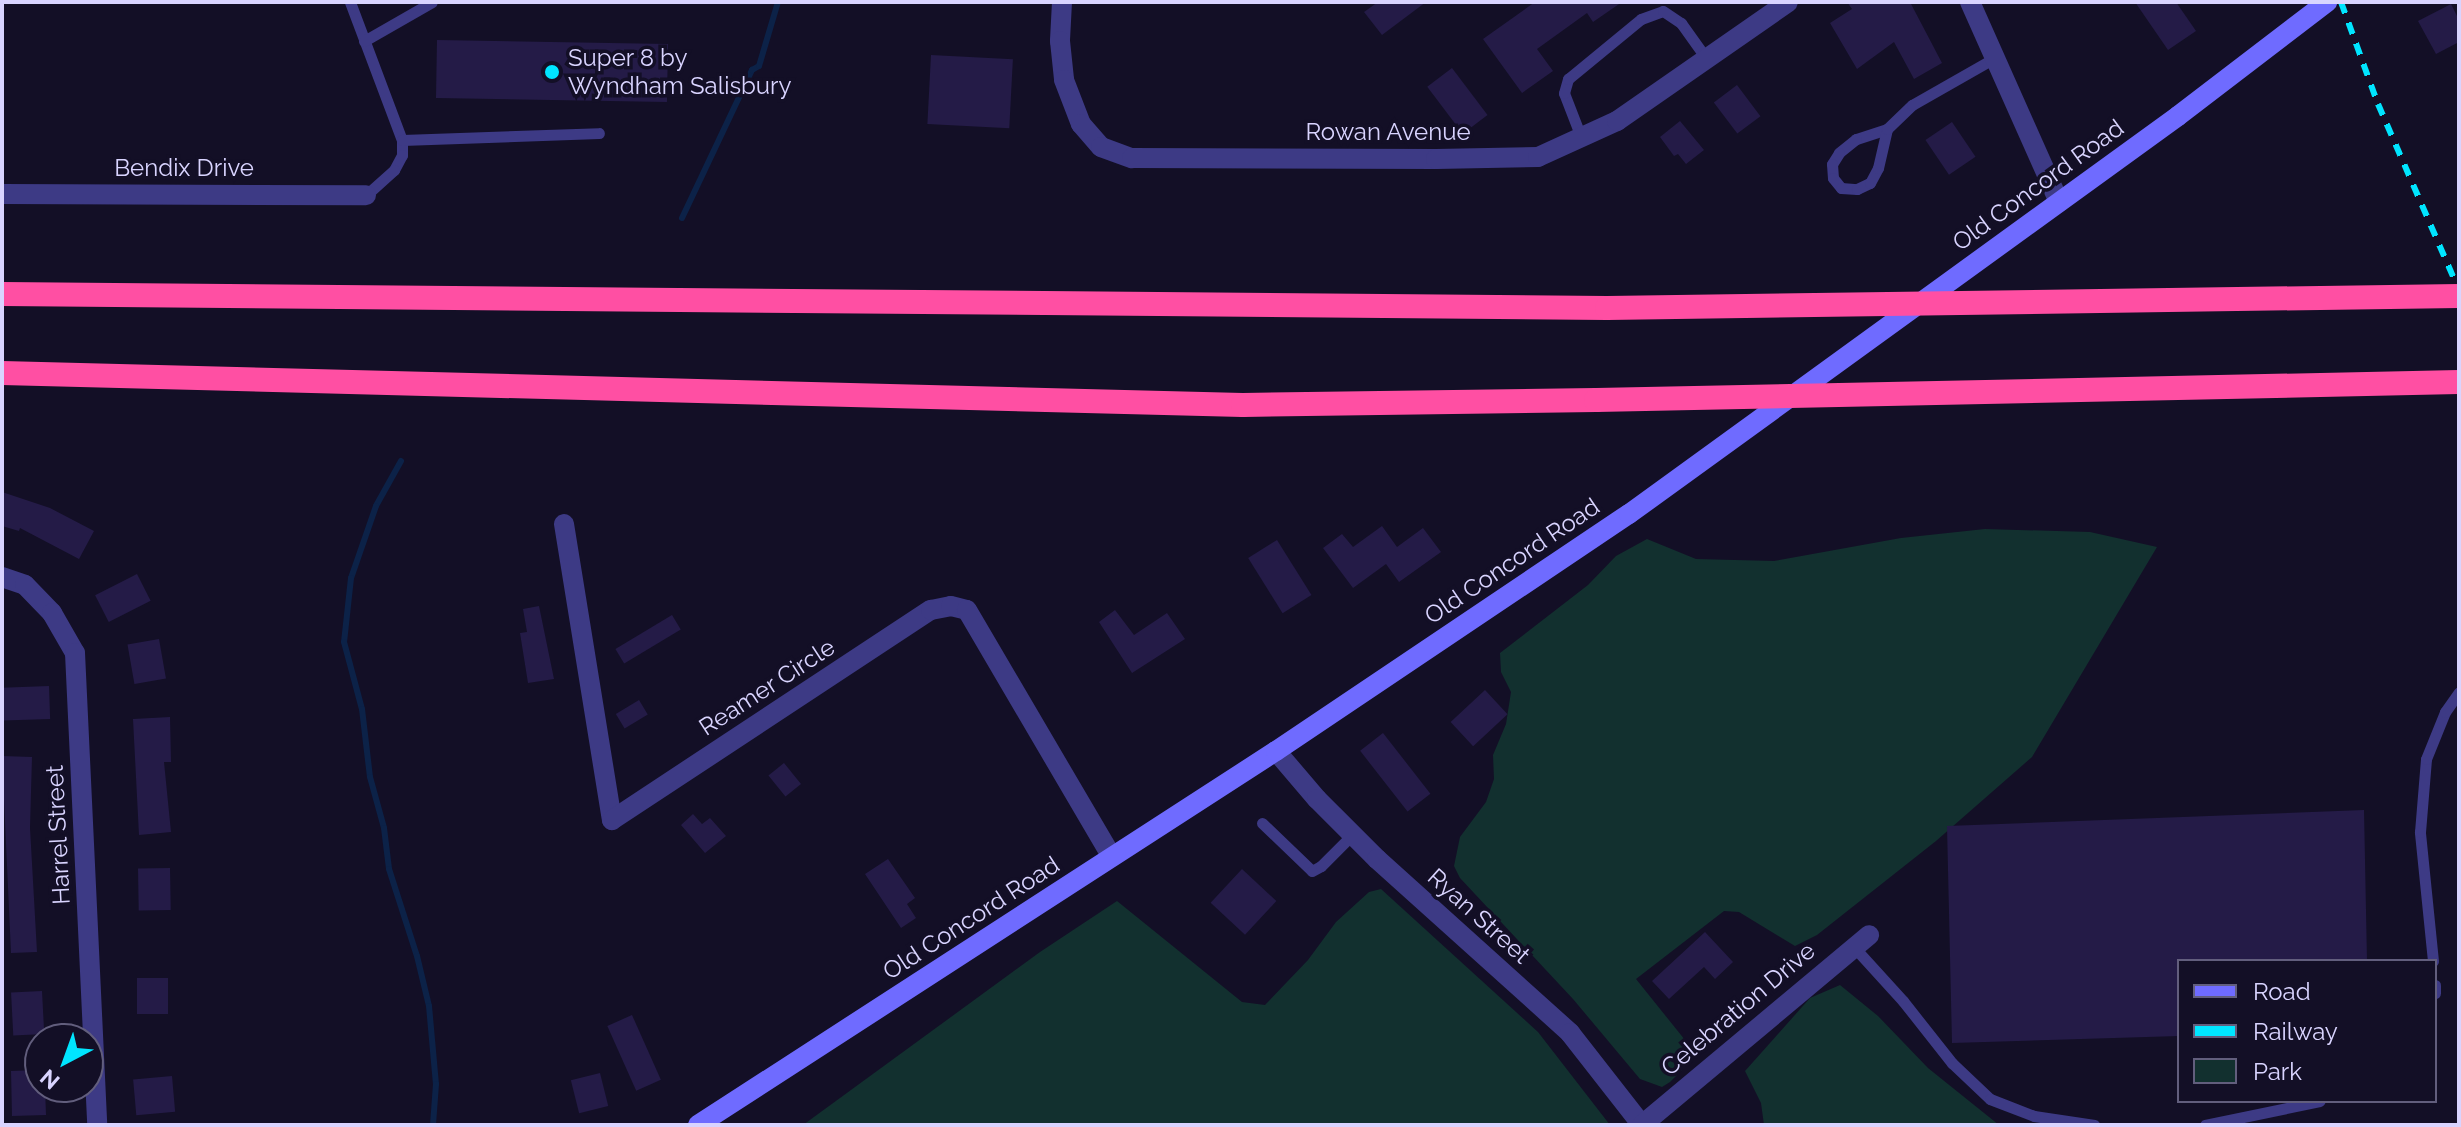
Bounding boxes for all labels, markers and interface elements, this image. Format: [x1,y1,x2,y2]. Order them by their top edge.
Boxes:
place label: Super 8 by Wyndham Salisbury [568,44,792,100]
marker: Super 8 by Wyndham Salisbury [543,63,561,81]
street label: Old Concord Road [1947,113,2129,257]
street label: Rowan Avenue [1305,118,1471,146]
street label: Bendix Drive [114,154,254,182]
street label: Old Concord Road [1419,492,1605,630]
street label: Reamer Circle [693,632,841,742]
street label: Harrel Street [40,764,76,906]
street label: Old Concord Road [877,850,1065,986]
street label: Ryan Street [1422,862,1536,970]
street label: Celebration Drive [1655,936,1821,1082]
legend [2177,959,2437,1103]
text: Road [2253,977,2311,1006]
text: Railway [2253,1017,2338,1046]
north arrow [24,1023,104,1103]
text: Park [2253,1057,2302,1086]
text: N [35,1064,64,1095]

